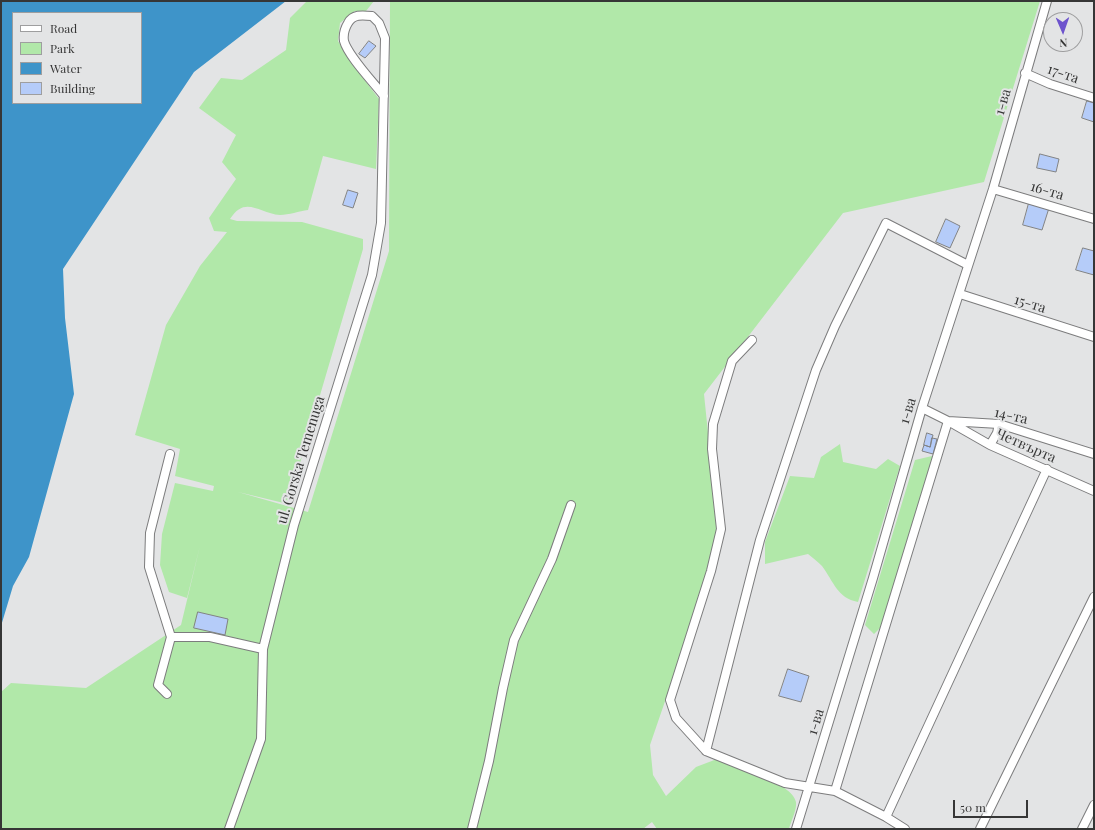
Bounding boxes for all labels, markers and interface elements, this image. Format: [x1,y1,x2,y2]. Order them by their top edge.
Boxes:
legend [12,12,142,104]
north arrow [1043,12,1083,52]
text: Road [50,20,77,36]
text: N [1059,36,1068,51]
text: Park [50,40,75,56]
text: Water [50,60,82,76]
street label: 17-та [1045,61,1081,87]
text: Building [50,80,95,96]
street label: 1-ва [991,87,1015,117]
street label: 16-та [1028,178,1066,204]
street label: 15-та [1012,291,1048,317]
street label: ul. Gorska Temenuga [274,394,328,526]
street label: 1-ва [896,396,920,426]
street label: 14-та [993,404,1029,428]
street label: Четвърта [993,425,1059,467]
street label: 1-ва [804,707,828,737]
scale bar [955,792,1030,818]
text: 50 m [960,799,986,815]

